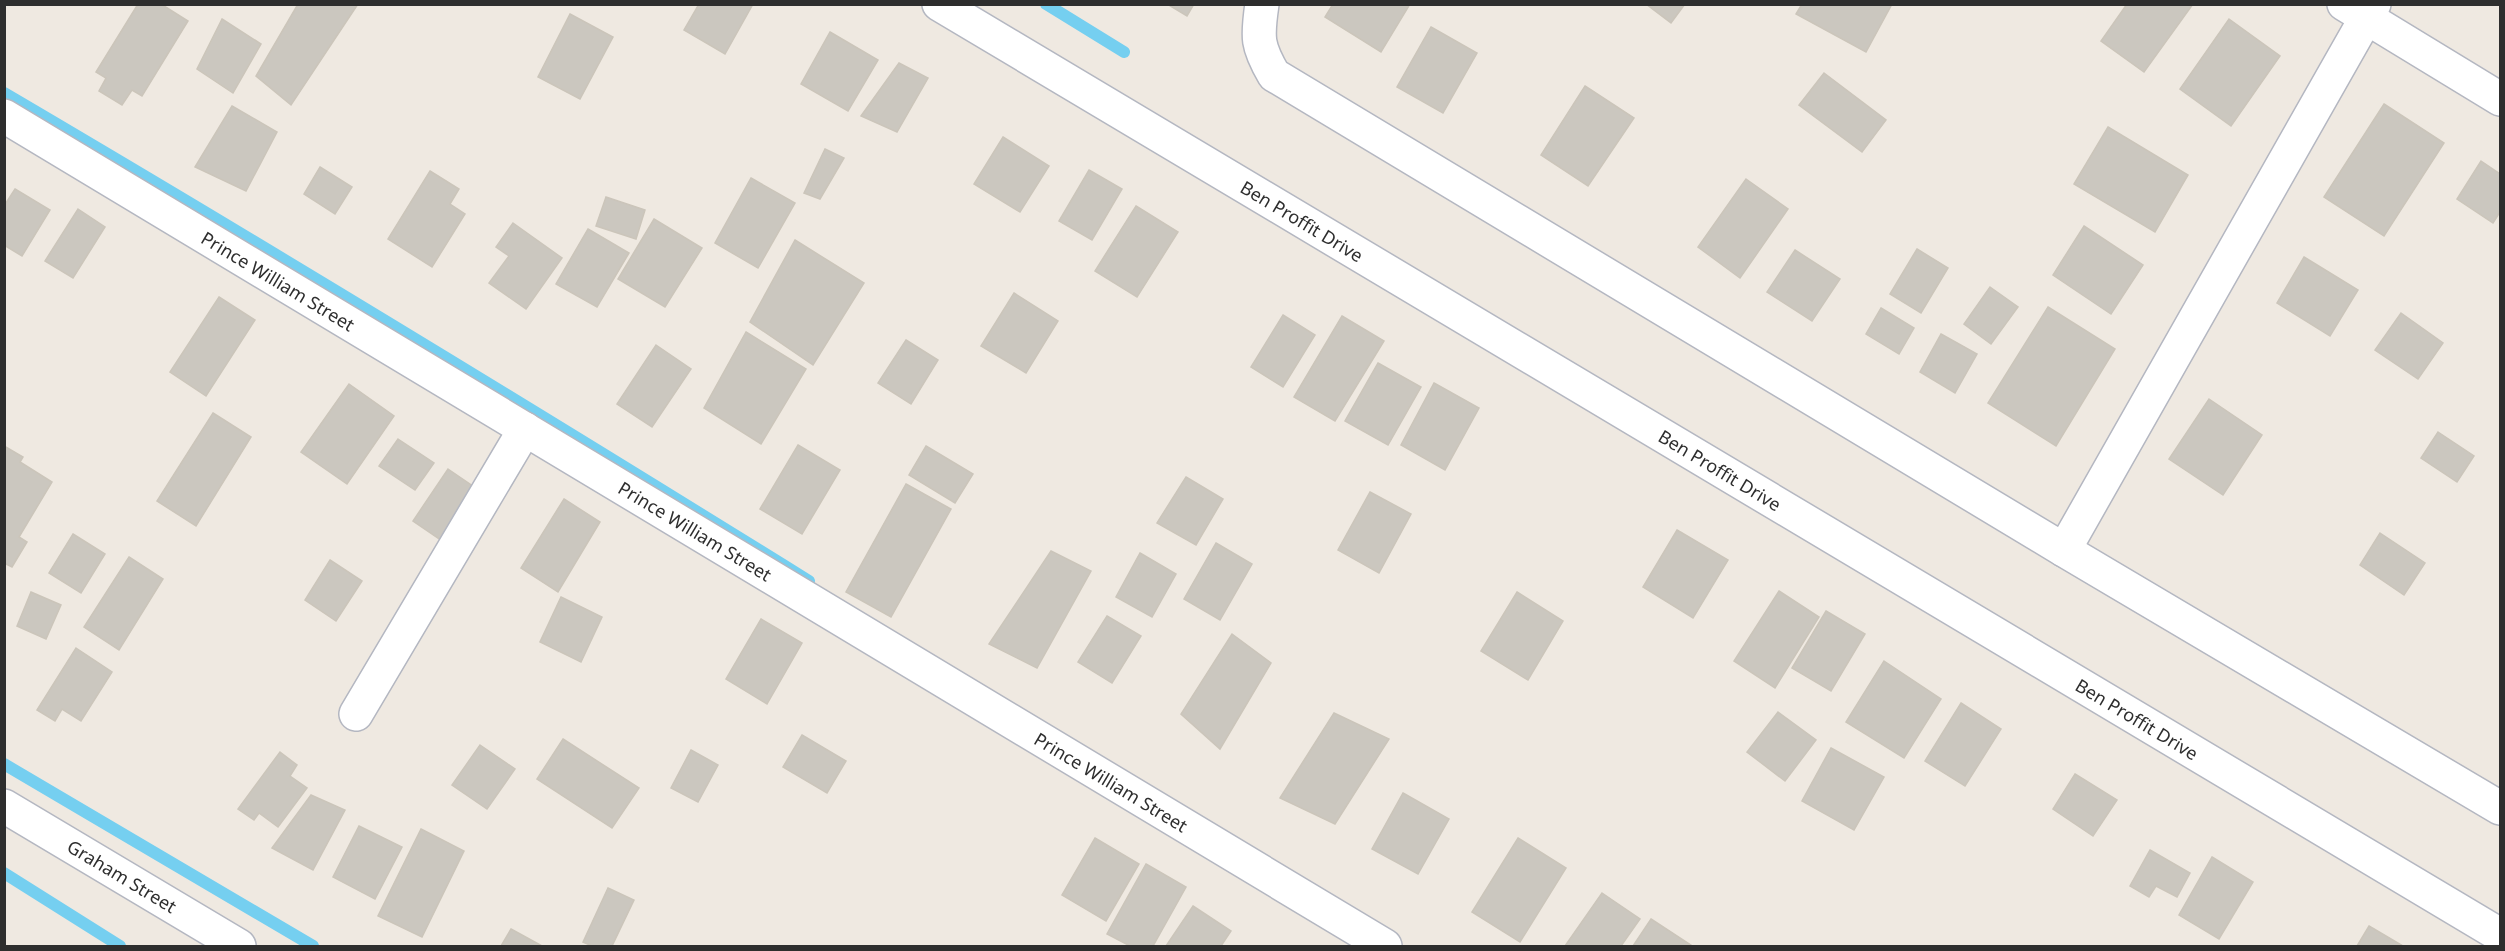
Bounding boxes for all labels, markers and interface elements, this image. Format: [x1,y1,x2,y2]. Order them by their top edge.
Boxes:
street label: Ben Proffit Drive [1236,175,1368,267]
street label: Prince William Street [197,226,359,337]
street label: Ben Proffit Drive [1654,424,1786,516]
street label: Prince William Street [614,476,776,587]
street label: Ben Proffit Drive [2071,673,2203,765]
street label: Prince William Street [1030,727,1192,838]
street label: Graham Street [63,834,181,918]

